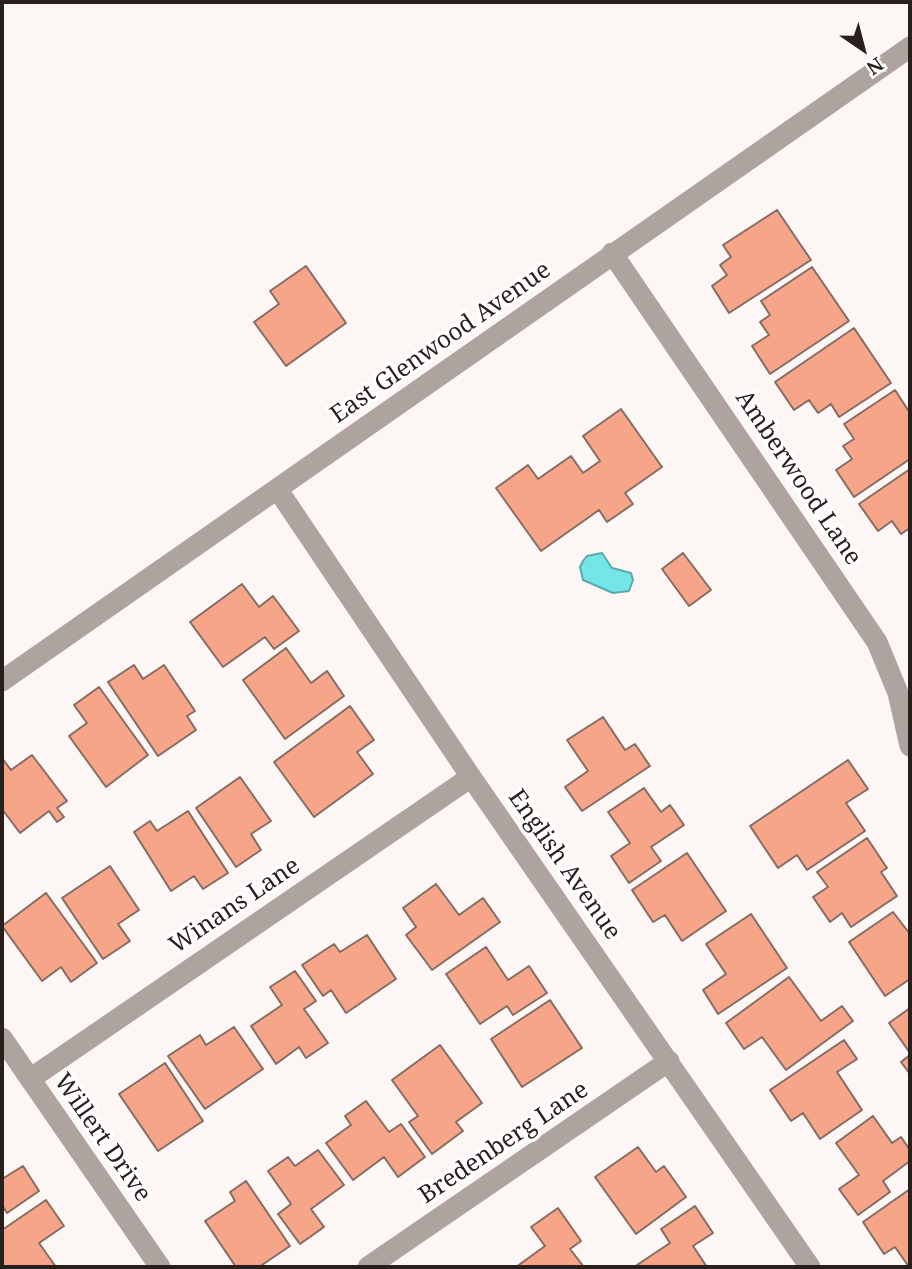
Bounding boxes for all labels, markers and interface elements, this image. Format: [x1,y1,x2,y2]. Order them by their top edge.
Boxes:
north arrow [828,14,898,84]
text: N [861,51,889,81]
street label: East Glenwood Avenue [325,256,557,430]
street label: Amberwood Lane [729,385,867,571]
street label: English Avenue [502,784,626,946]
street label: Winans Lane [164,852,306,960]
street label: Willert Drive [47,1068,157,1208]
street label: Bredenberg Lane [414,1076,594,1210]

